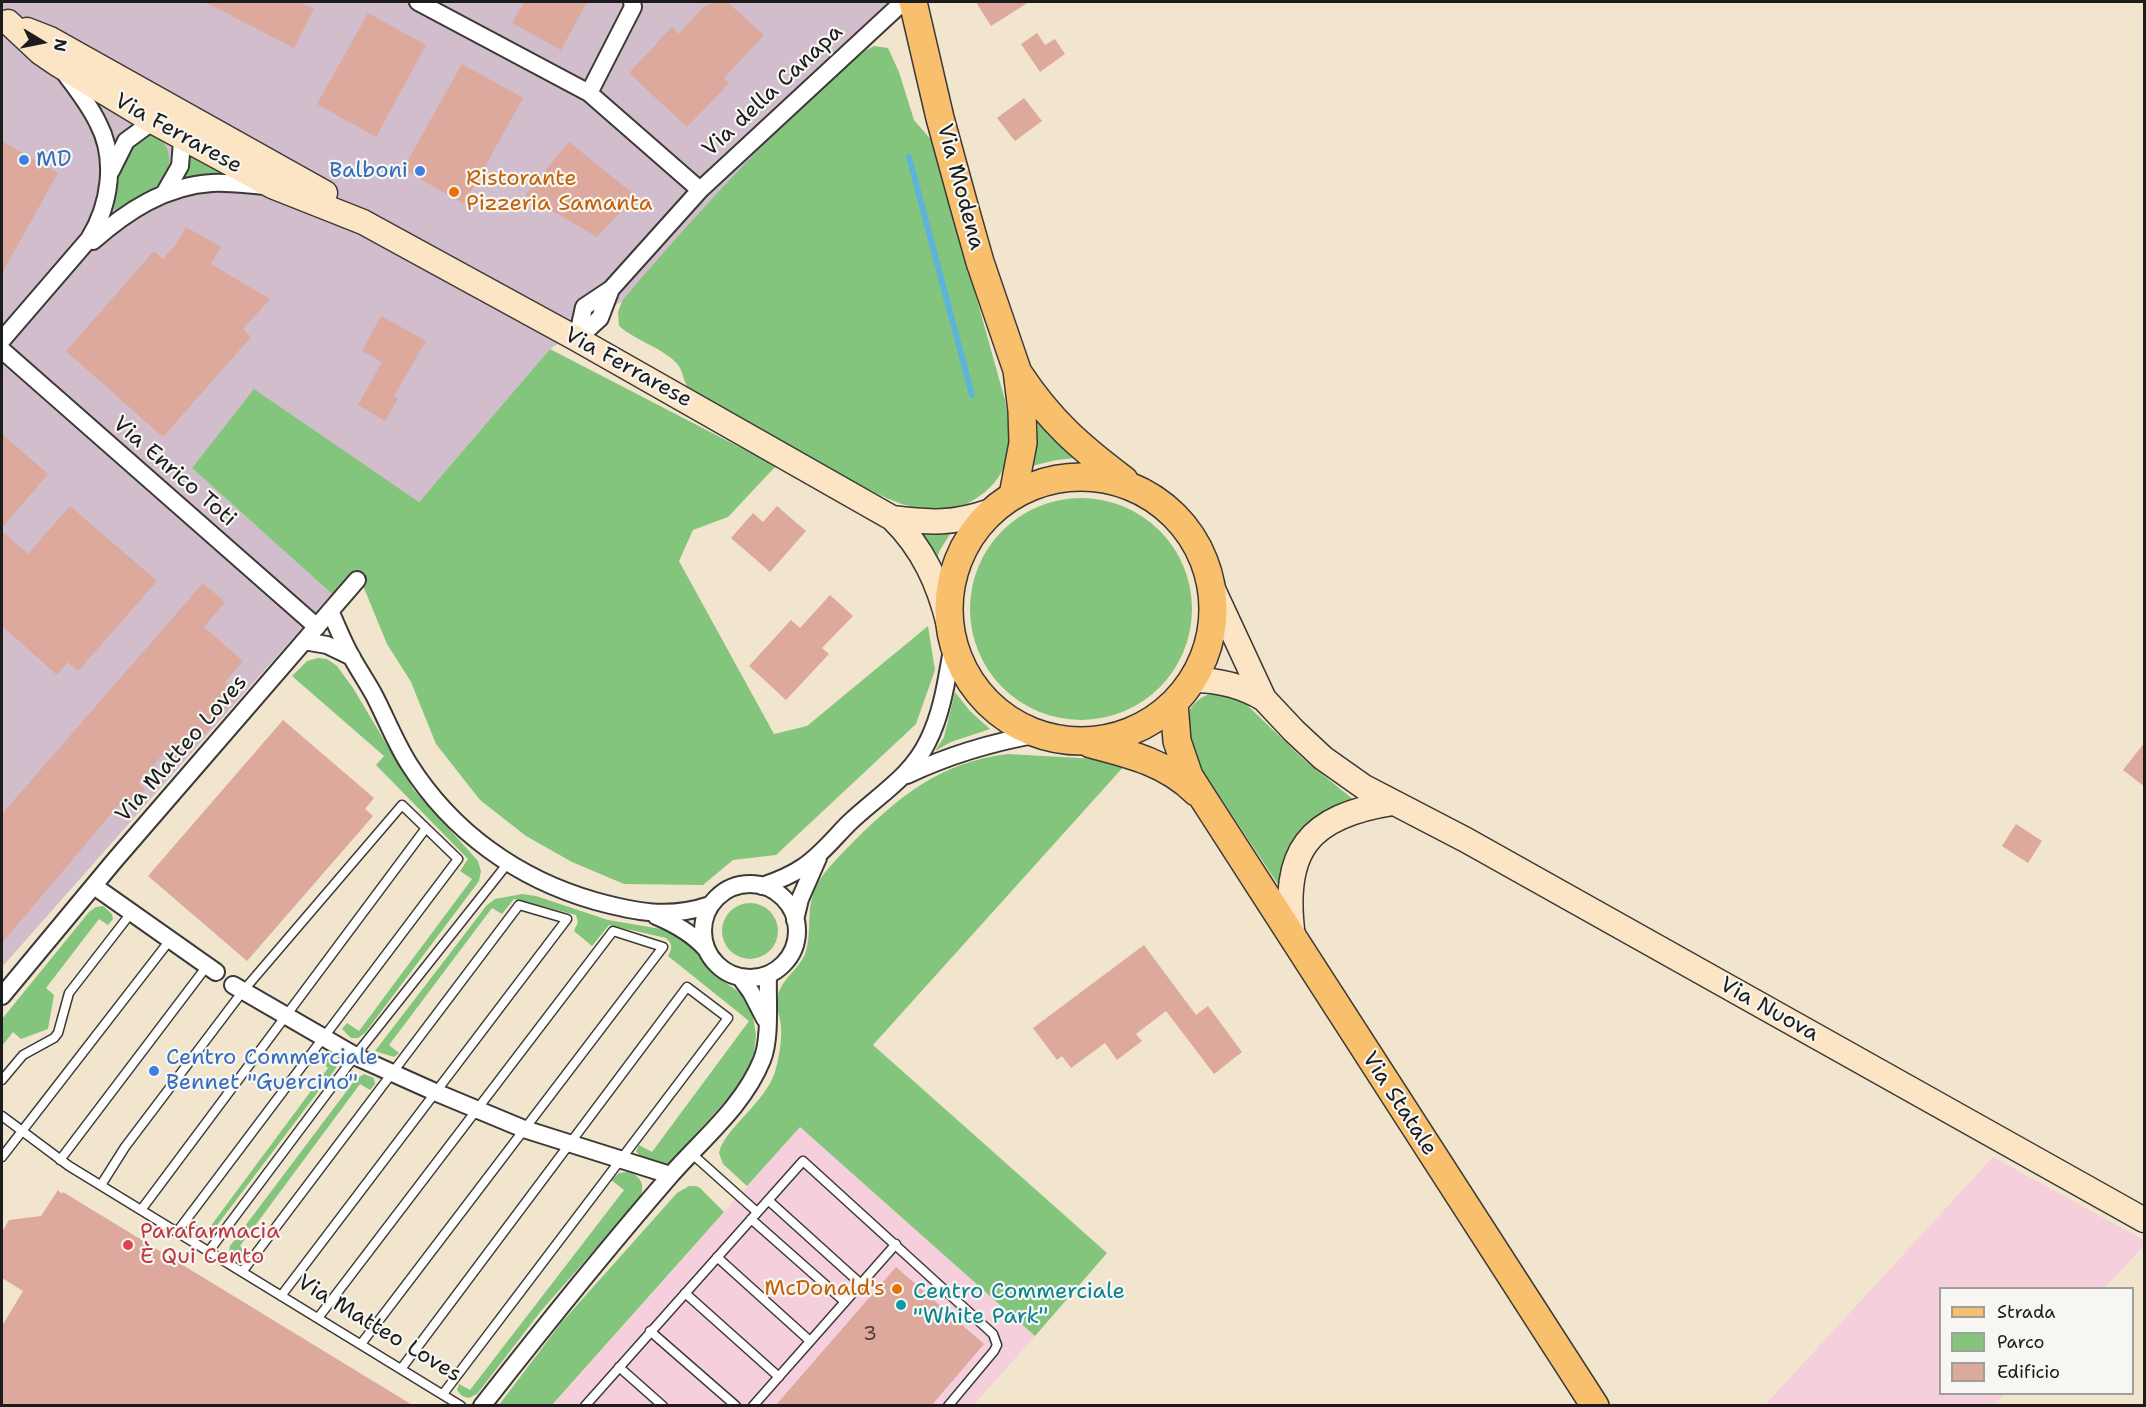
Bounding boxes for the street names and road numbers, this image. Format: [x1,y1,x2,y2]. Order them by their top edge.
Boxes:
street label: Via della Canapa [697,19,849,163]
street label: Via Ferrarese [110,88,246,180]
street label: Via Modena [931,121,989,253]
street label: Via Ferrarese [560,322,696,414]
street label: Via Enrico Toti [107,411,241,533]
street label: Via Matteo Loves [111,670,253,828]
street label: Via Nuova [1715,972,1823,1048]
street label: Via Statale [1356,1047,1442,1161]
street label: Via Matteo Loves [292,1270,466,1388]

